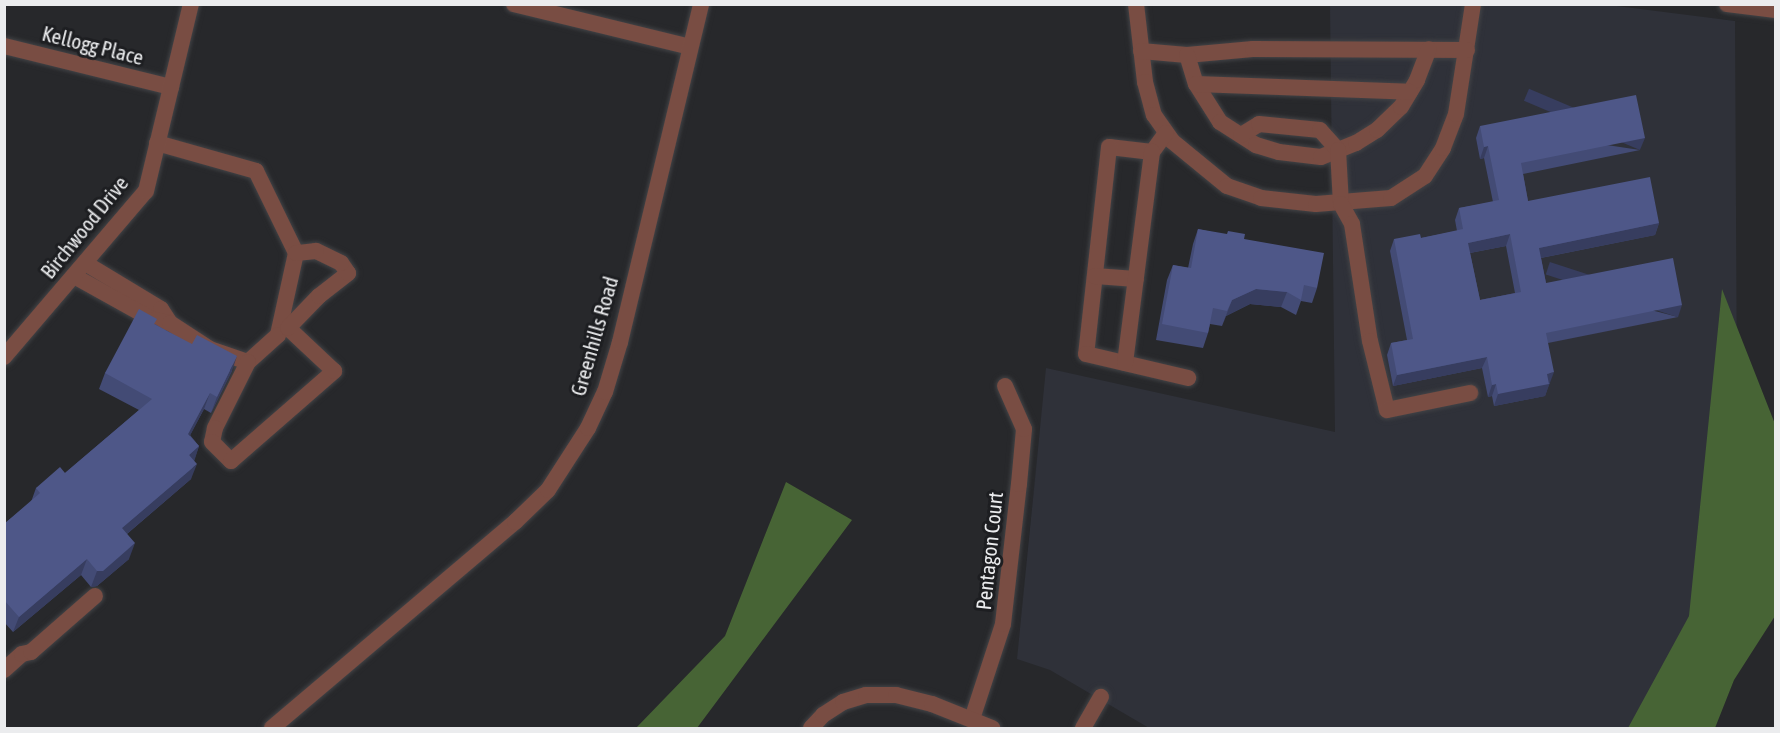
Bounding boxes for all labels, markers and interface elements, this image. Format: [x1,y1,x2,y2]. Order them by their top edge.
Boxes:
street label: Kellogg Place [40,20,146,70]
street label: Birchwood Drive [35,171,133,283]
street label: Greenhills Road [565,273,623,399]
street label: Pentagon Court [970,491,1008,611]

